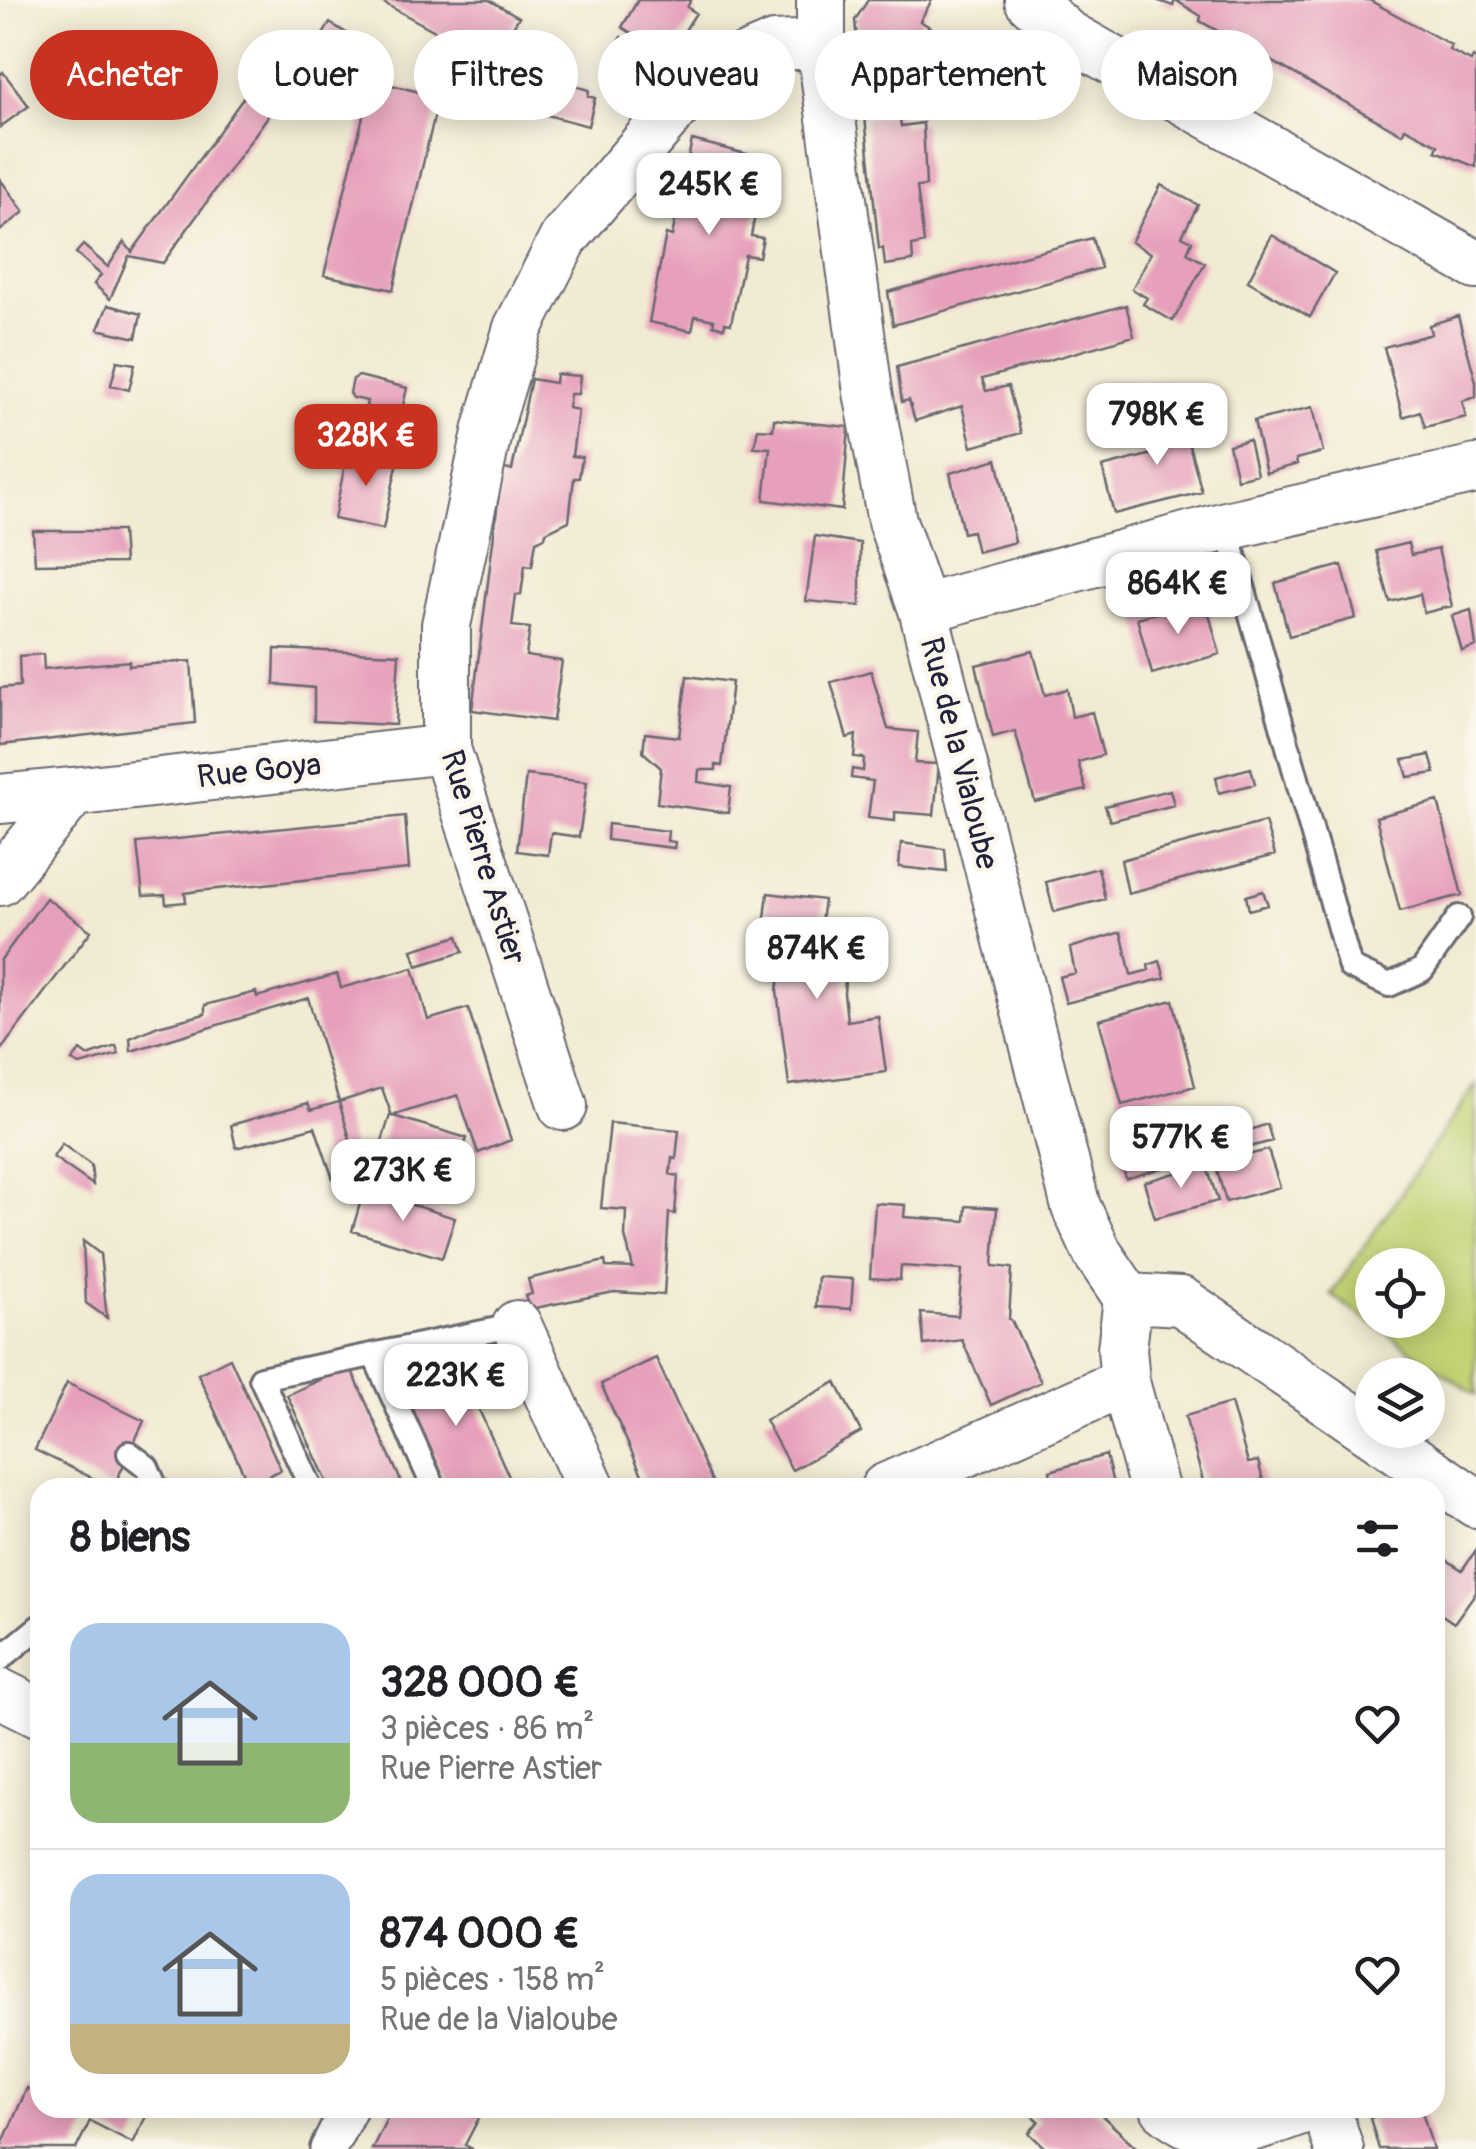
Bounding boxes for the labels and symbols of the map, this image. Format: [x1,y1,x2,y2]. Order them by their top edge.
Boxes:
pin: 245K € [628,153,790,238]
pin: 798K € [1076,383,1238,468]
pin: 328K € [285,404,447,489]
pin: 864K € [1097,552,1259,637]
street label: Rue de la Vialoube [911,633,1007,874]
street label: Rue Goya [195,745,323,797]
street label: Rue Pierre Astier [431,745,535,970]
pin: 874K € [736,917,898,1002]
pin: 577K € [1100,1106,1262,1191]
pin: 273K € [322,1139,484,1224]
pin: 223K € [375,1344,537,1429]

